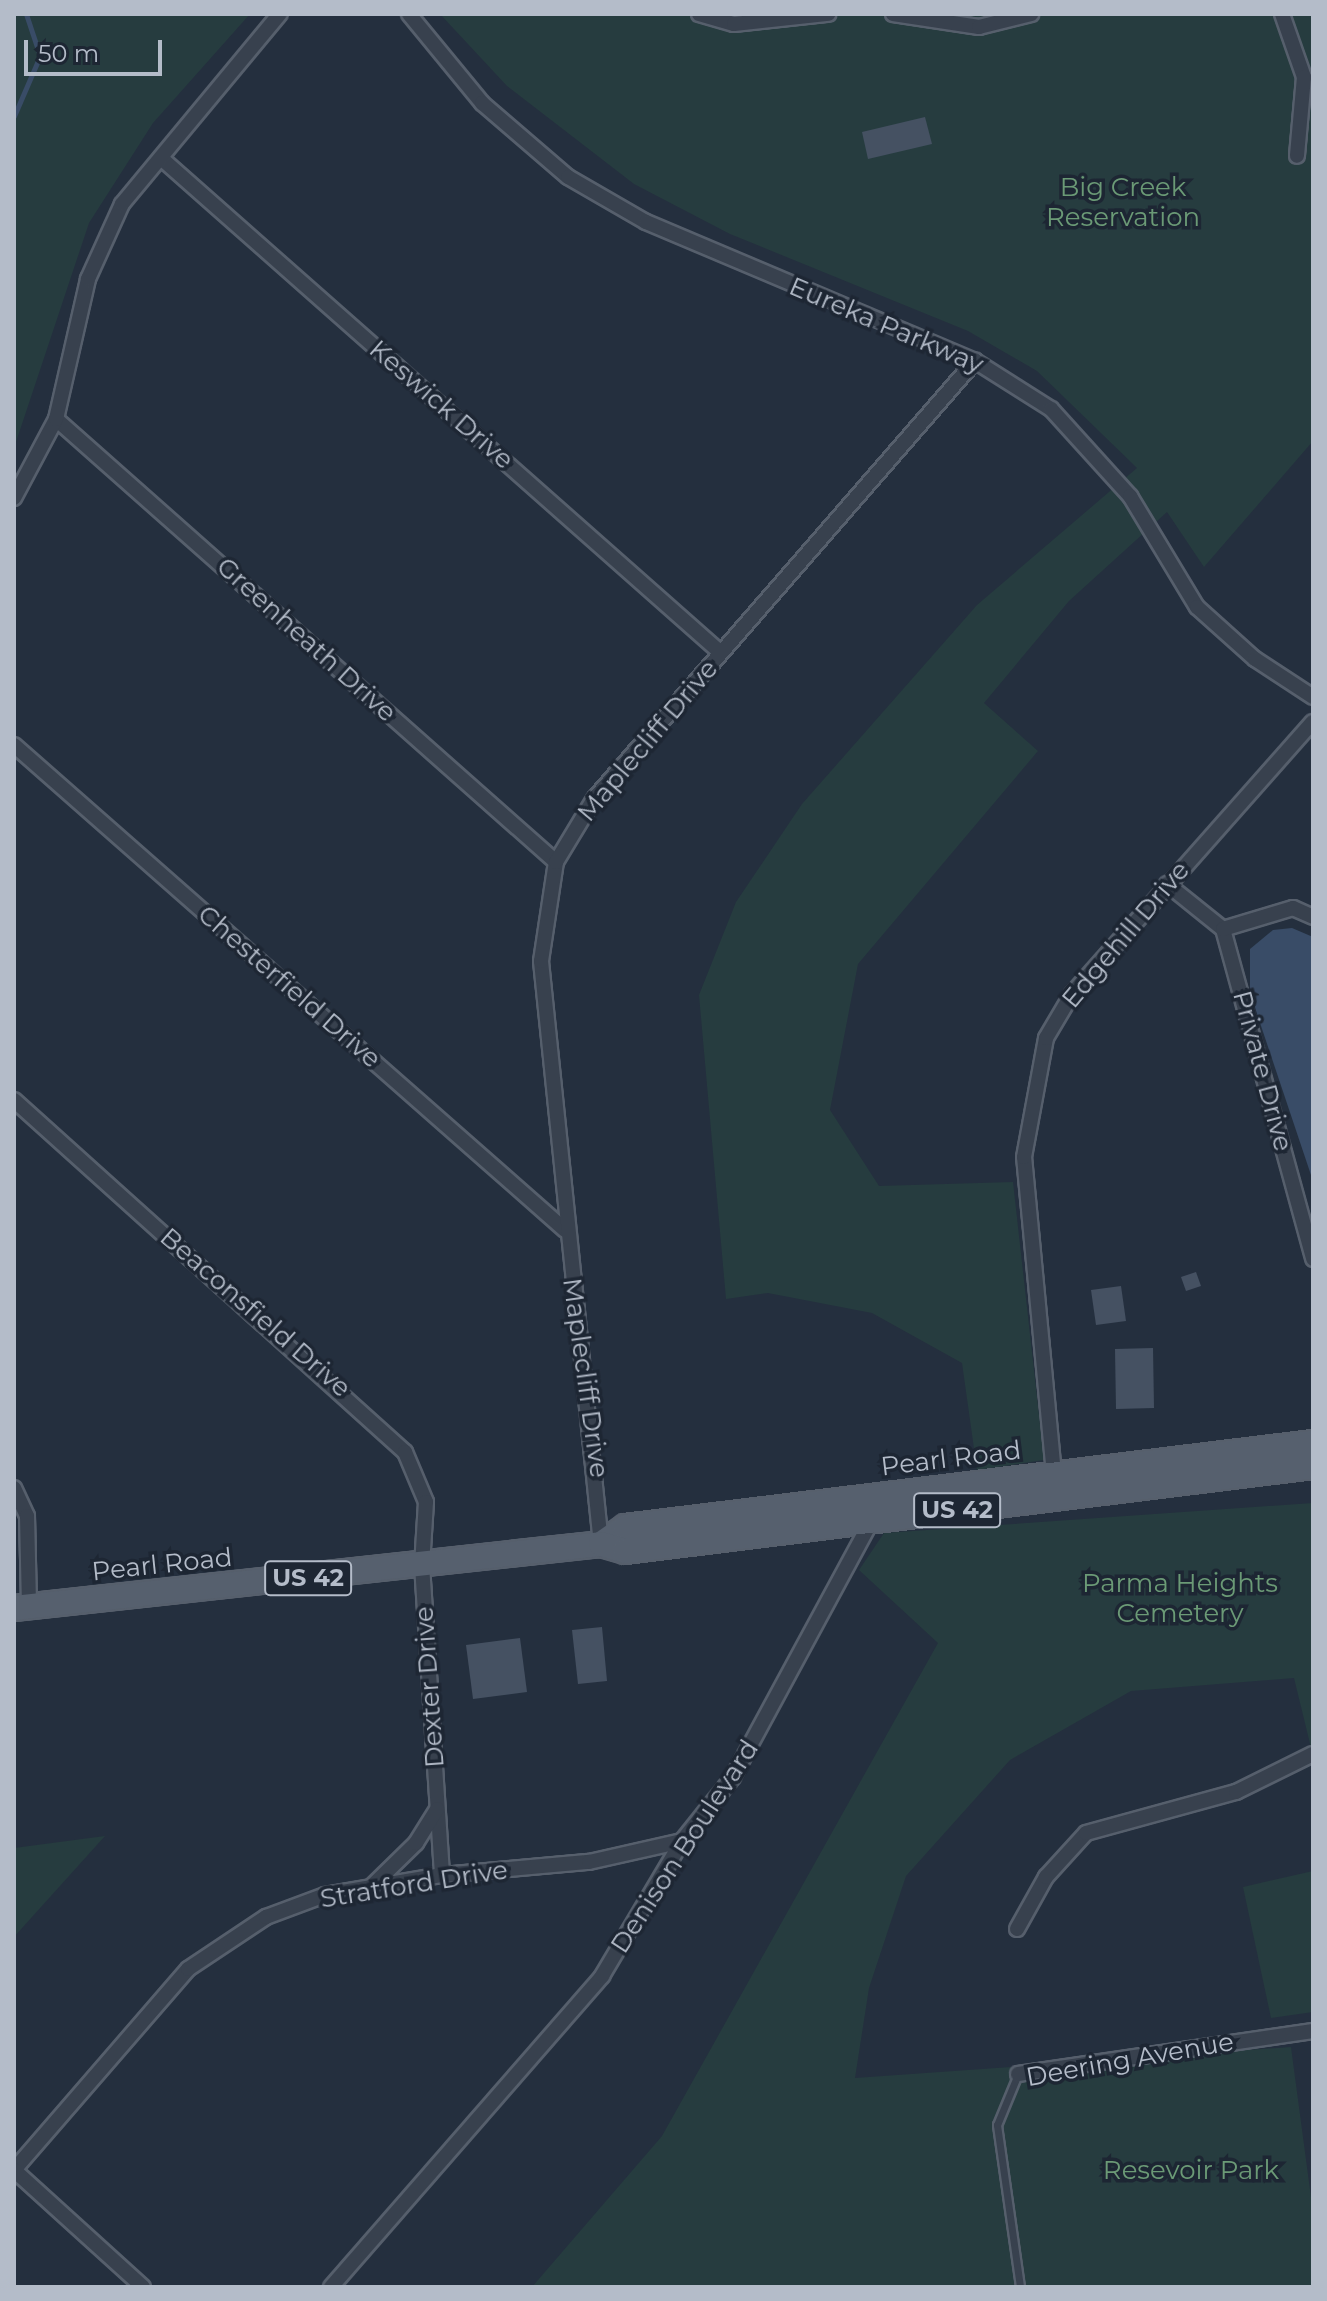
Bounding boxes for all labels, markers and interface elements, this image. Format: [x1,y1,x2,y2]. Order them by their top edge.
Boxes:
scale bar [28,24,166,74]
text: 50 m [38,39,99,68]
park label: Big Creek Reservation [1046,172,1200,234]
street label: Eureka Parkway [784,271,988,381]
street label: Keswick Drive [363,334,519,476]
street label: Greenheath Drive [210,551,402,729]
street label: Maplecliff Drive [571,654,725,828]
street label: Edgehill Drive [1056,855,1196,1015]
street label: Chesterfield Drive [191,899,387,1075]
street label: Private Drive [1226,987,1298,1155]
street label: Beaconsfield Drive [153,1222,357,1404]
street label: Maplecliff Drive [556,1276,614,1480]
street label: Pearl Road [879,1435,1023,1483]
road number: US 42 [913,1490,1001,1530]
street label: Pearl Road [90,1542,234,1588]
road number: US 42 [264,1558,352,1598]
park label: Parma Heights Cemetery [1082,1568,1278,1630]
street label: Dexter Drive [409,1605,451,1769]
street label: Denison Boulevard [604,1735,766,1959]
street label: Stratford Drive [318,1855,510,1915]
street label: Deering Avenue [1024,2026,1236,2094]
park label: Resevoir Park [1103,2155,1279,2187]

